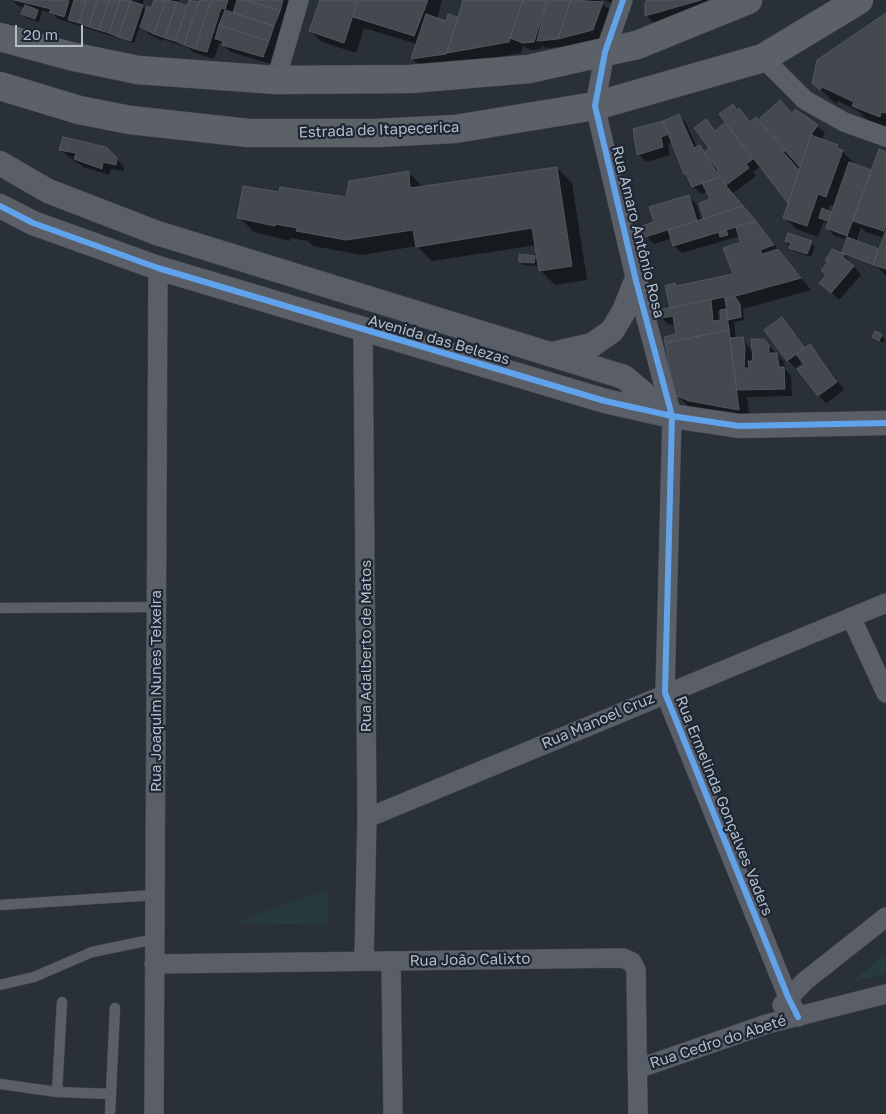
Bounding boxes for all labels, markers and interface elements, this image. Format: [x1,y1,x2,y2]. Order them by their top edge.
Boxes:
scale bar [18,15,85,47]
text: 20 m [23,25,58,43]
street label: Estrada de Itapecerica [298,118,460,142]
street label: Rua Amaro Antônio Rosa [608,144,668,320]
street label: Avenida das Belezas [366,311,512,369]
street label: Rua Adalberto de Matos [357,560,375,732]
street label: Rua Joaquim Nunes Teixeira [147,590,165,792]
street label: Rua Manoel Cruz [539,689,657,753]
street label: Rua Ermelinda Gonçalves Vaders [672,693,776,919]
street label: Rua João Calixto [409,950,531,970]
street label: Rua Cedro do Abeté [647,1011,789,1073]

